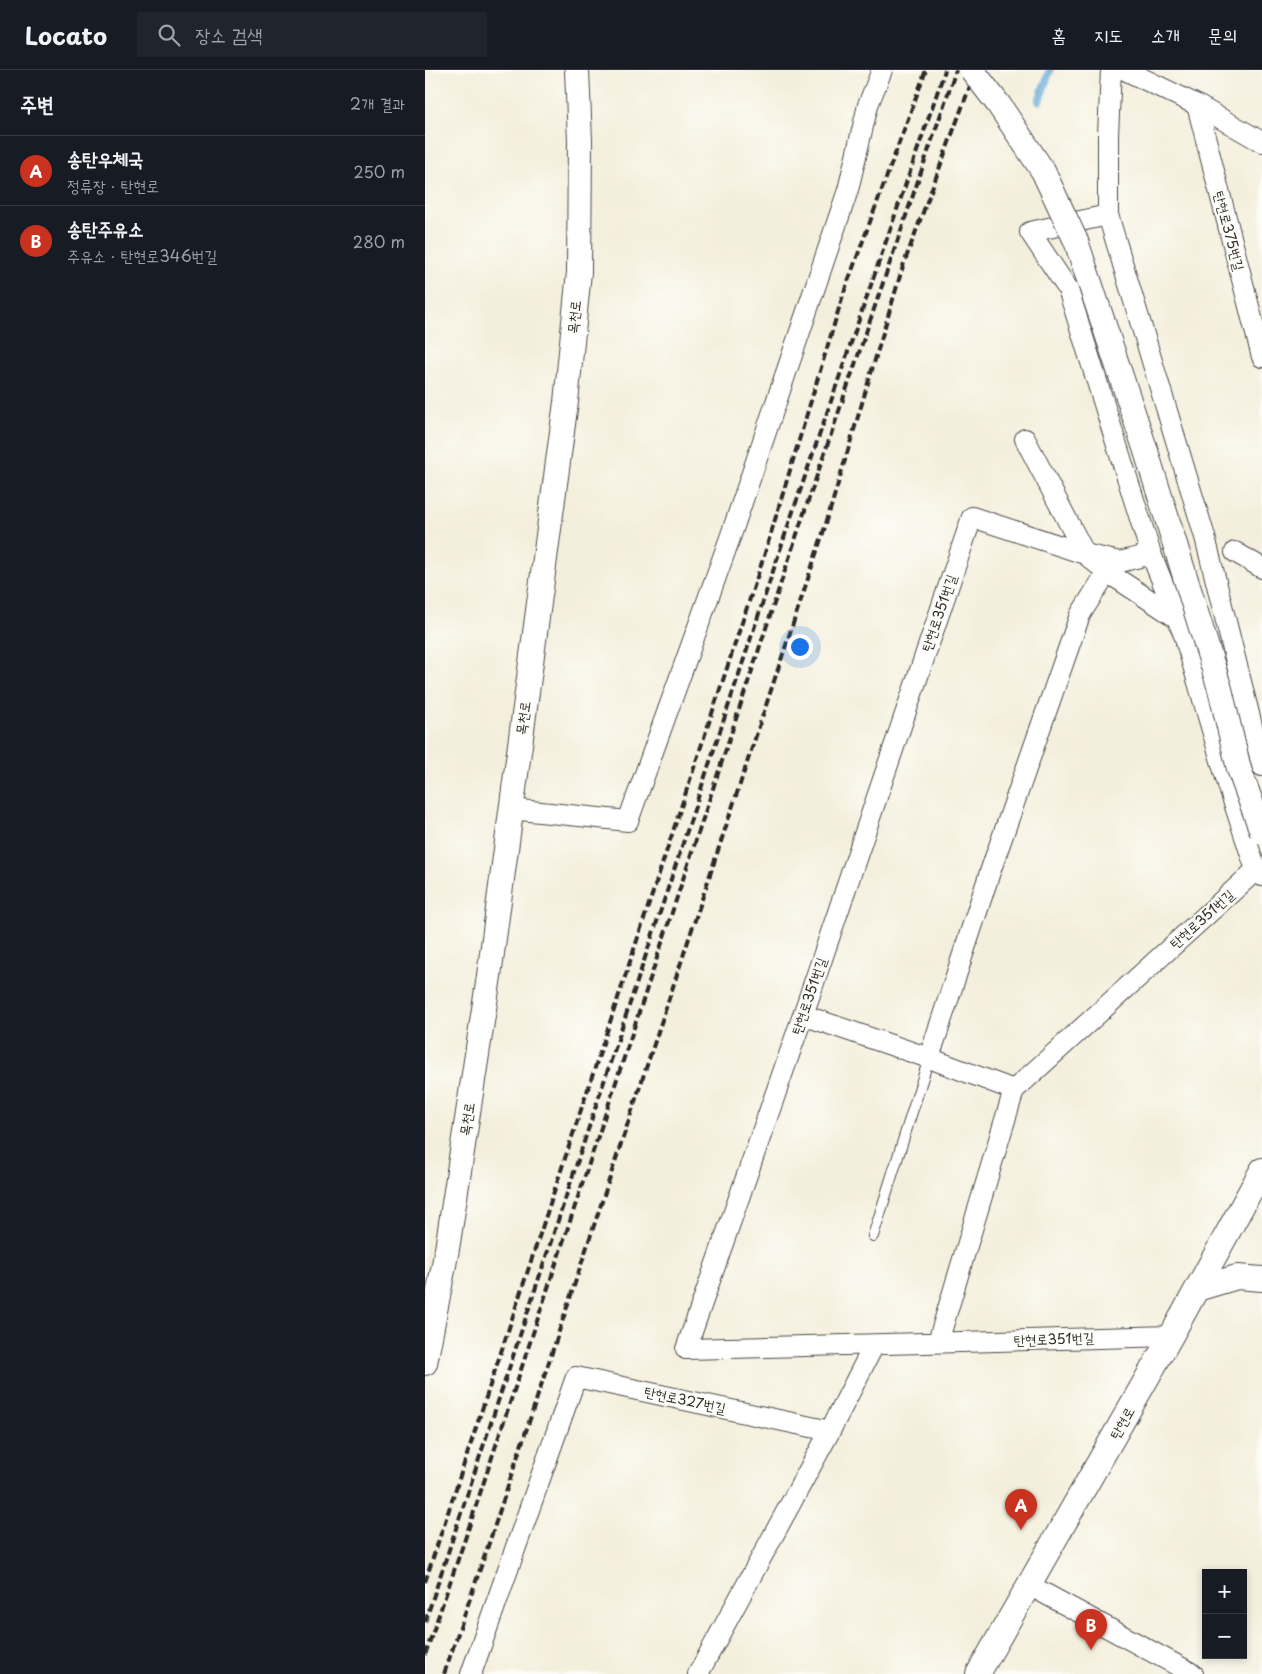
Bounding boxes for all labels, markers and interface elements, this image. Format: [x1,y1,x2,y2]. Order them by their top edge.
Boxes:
search box [137,12,487,57]
text: Locato [25,17,107,53]
text: 장소 검색 [195,20,262,48]
icon: search [155,21,183,49]
text: 홈 [1052,21,1066,48]
text: 지도 [1094,21,1123,48]
text: 소개 [1151,21,1180,48]
text: 문의 [1208,21,1237,48]
text: 주변 [20,87,54,119]
text: 2개 결과 [350,91,405,115]
text: 송탄우체국 [67,144,143,172]
text: A [30,159,42,183]
text: 250 m [354,159,405,183]
text: 정류장 · 탄현로 [67,173,159,197]
street label: 탄현로375번길 [1209,189,1250,274]
text: 송탄주유소 [67,214,143,242]
text: B [31,229,41,253]
text: 280 m [353,229,405,253]
text: 주유소 · 탄현로346번길 [67,243,217,267]
street label: 목천로 [561,299,586,335]
street label: 탄현로351번길 [916,571,962,654]
your location [787,634,813,660]
street label: 목천로 [510,700,535,736]
street label: 탄현로351번길 [1165,884,1239,953]
street label: 탄현로351번길 [786,954,832,1037]
street label: 목천로 [453,1101,480,1137]
street label: 탄현로351번길 [1014,1327,1095,1350]
street label: 탄현로327번길 [642,1381,728,1419]
street label: 탄현로 [1104,1403,1139,1443]
pin: A [1005,1489,1037,1530]
map controls [1202,1569,1247,1659]
button: + [1202,1569,1247,1614]
pin: B [1075,1609,1107,1650]
button: − [1202,1614,1247,1659]

